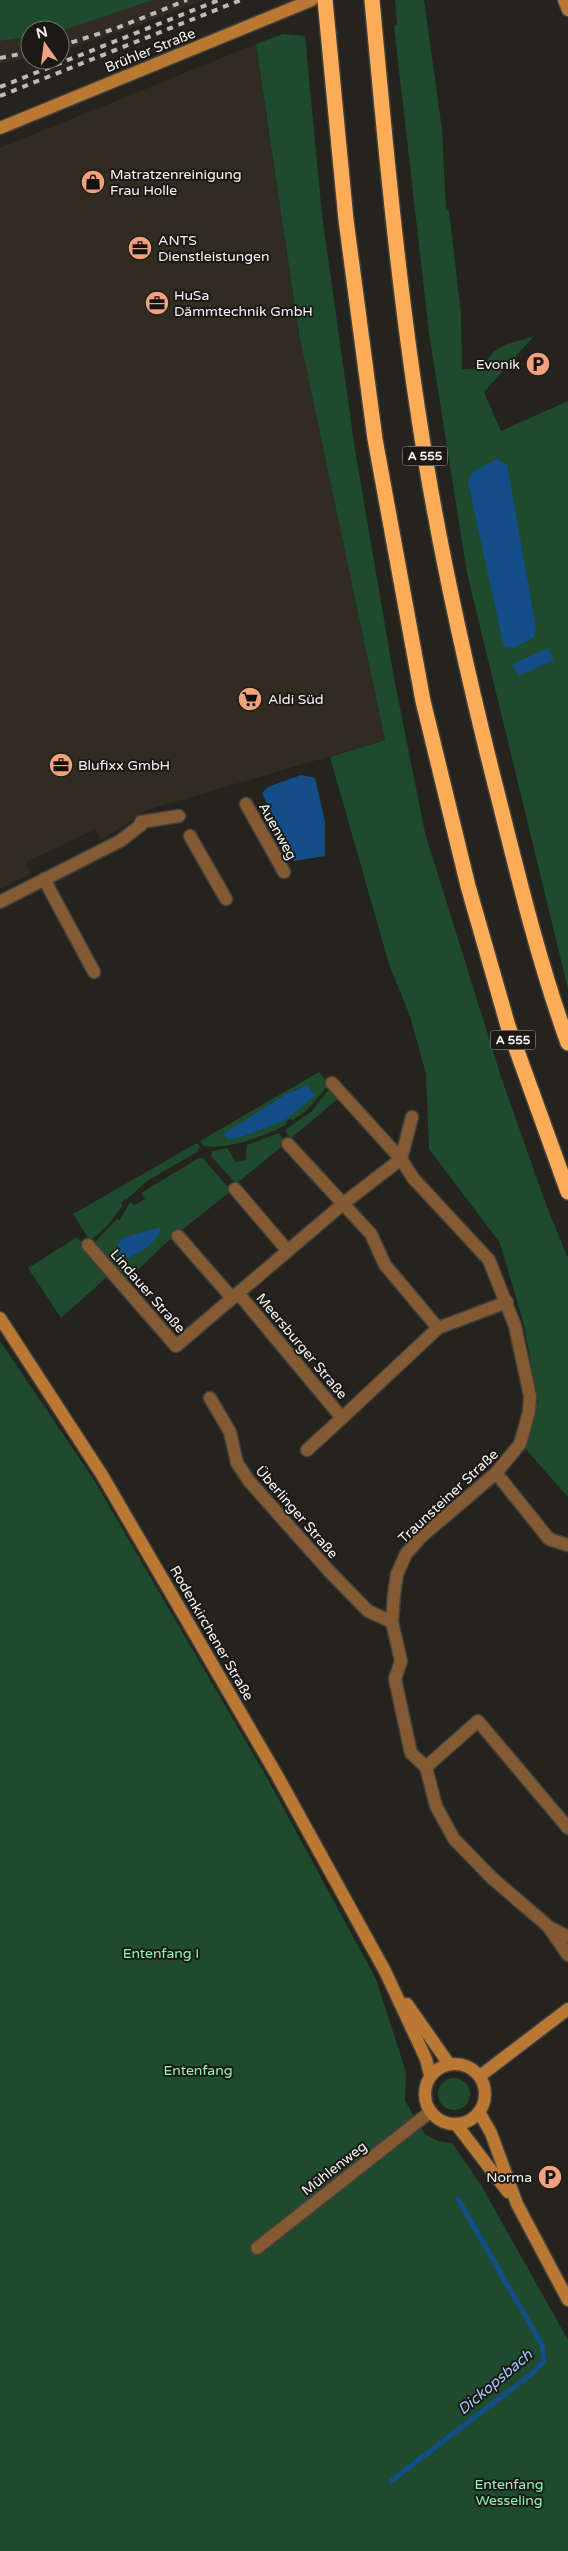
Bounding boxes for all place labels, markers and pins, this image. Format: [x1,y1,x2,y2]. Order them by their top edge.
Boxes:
place label: Matratzenreinigung Frau Holle [110,166,242,199]
shop icon: Matratzenreinigung Frau Holle [80,169,106,195]
place label: ANTS Dienstleistungen [158,232,270,265]
office icon: ANTS Dienstleistungen [127,235,153,261]
place label: HuSa Dämmtechnik GmbH [174,287,313,320]
office icon: HuSa Dämmtechnik GmbH [144,290,170,316]
parking icon: Evonik [525,351,551,377]
place label: Evonik [476,356,520,373]
supermarket icon: Aldi Süd [237,686,263,712]
place label: Aldi Süd [268,691,324,708]
office icon: Blufixx GmbH [48,752,74,778]
place label: Blufixx GmbH [78,757,170,774]
parking icon: Norma [537,2164,563,2190]
place label: Norma [486,2169,532,2186]

